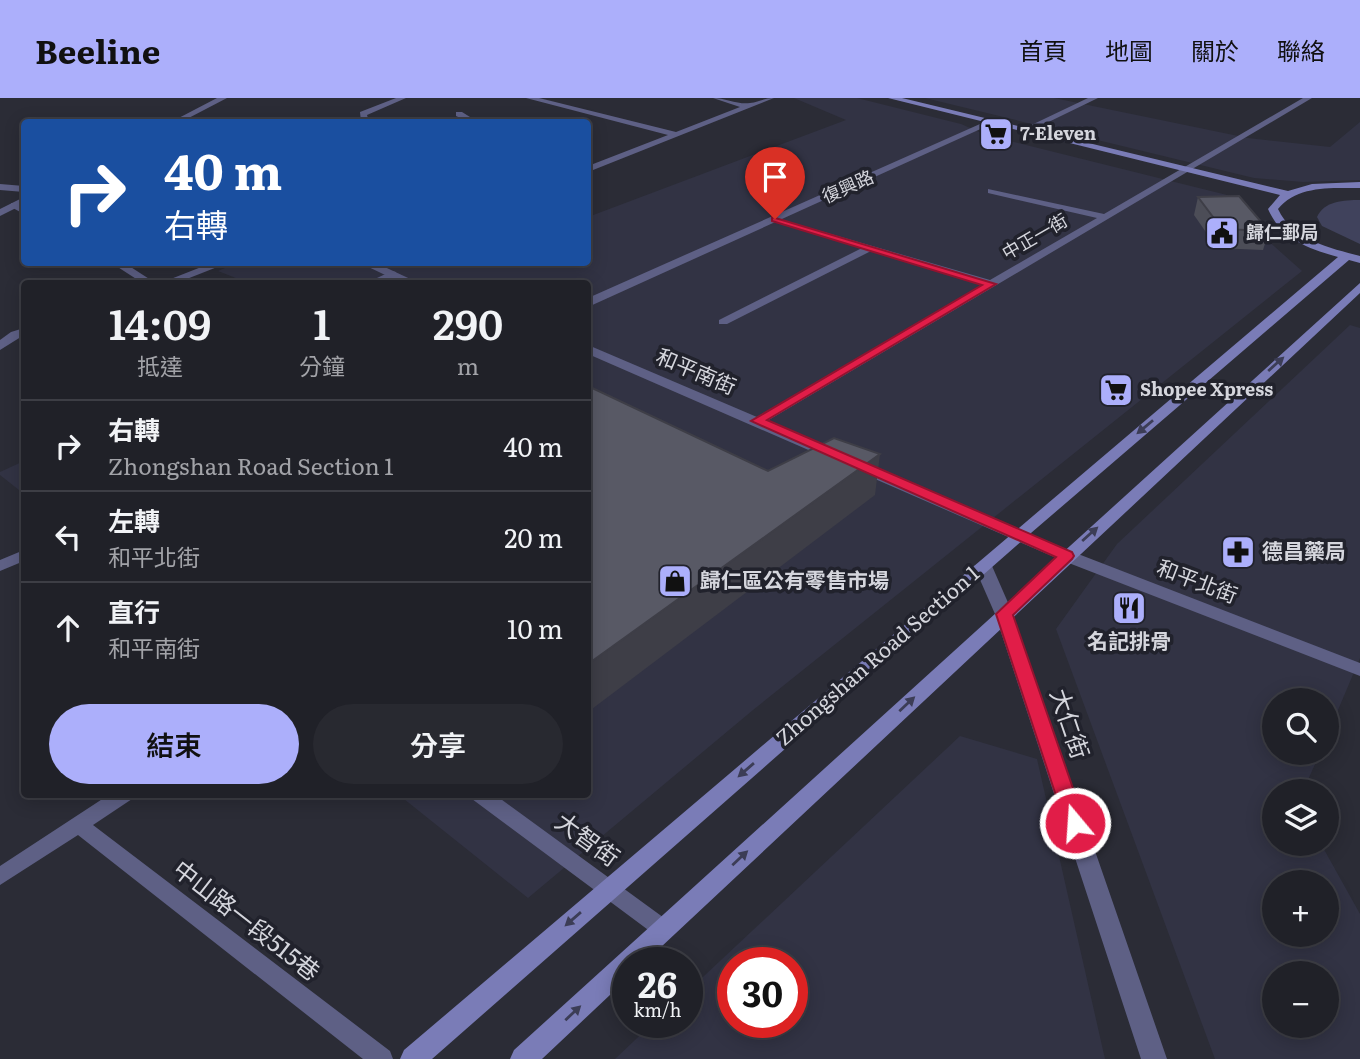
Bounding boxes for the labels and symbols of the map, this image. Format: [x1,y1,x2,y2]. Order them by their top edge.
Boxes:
supermarket icon: 7-Eleven [977,115,1015,153]
place label: 7-Eleven [1020,119,1097,146]
pin [745,147,805,219]
street label: 復興路 [817,162,878,209]
street label: 中正一街 [996,206,1072,265]
public building icon: 歸仁郵局 [1203,214,1241,252]
place label: 歸仁郵局 [1246,218,1318,245]
street label: 和平南街 [652,339,742,400]
one-way arrow [1267,356,1285,372]
supermarket icon: Shopee Xpress [1097,371,1135,409]
place label: Shopee Xpress [1140,375,1273,402]
one-way arrow [1136,419,1154,435]
one-way arrow [1081,526,1099,542]
pharmacy icon: 德昌藥局 [1219,533,1257,571]
place label: 德昌藥局 [1262,534,1346,565]
street label: 和平北街 [1153,550,1243,609]
street label: Zhongshan Road Section 1 [768,557,985,751]
shop icon: 歸仁區公有零售市場 [656,562,694,600]
place label: 歸仁區公有零售市場 [700,563,889,594]
restaurant icon: 名記排骨 [1110,589,1148,627]
place label: 名記排骨 [1087,624,1171,655]
street label: 大仁街 [1043,683,1100,763]
one-way arrow [898,696,915,712]
one-way arrow [737,762,754,777]
position arrow [1038,786,1112,860]
street label: 大智街 [549,803,628,873]
street label: 中山路一段515巷 [167,850,329,988]
one-way arrow [731,850,749,866]
one-way arrow [565,911,582,926]
speed limit sign: 30 [717,947,808,1038]
one-way arrow [564,1005,581,1021]

